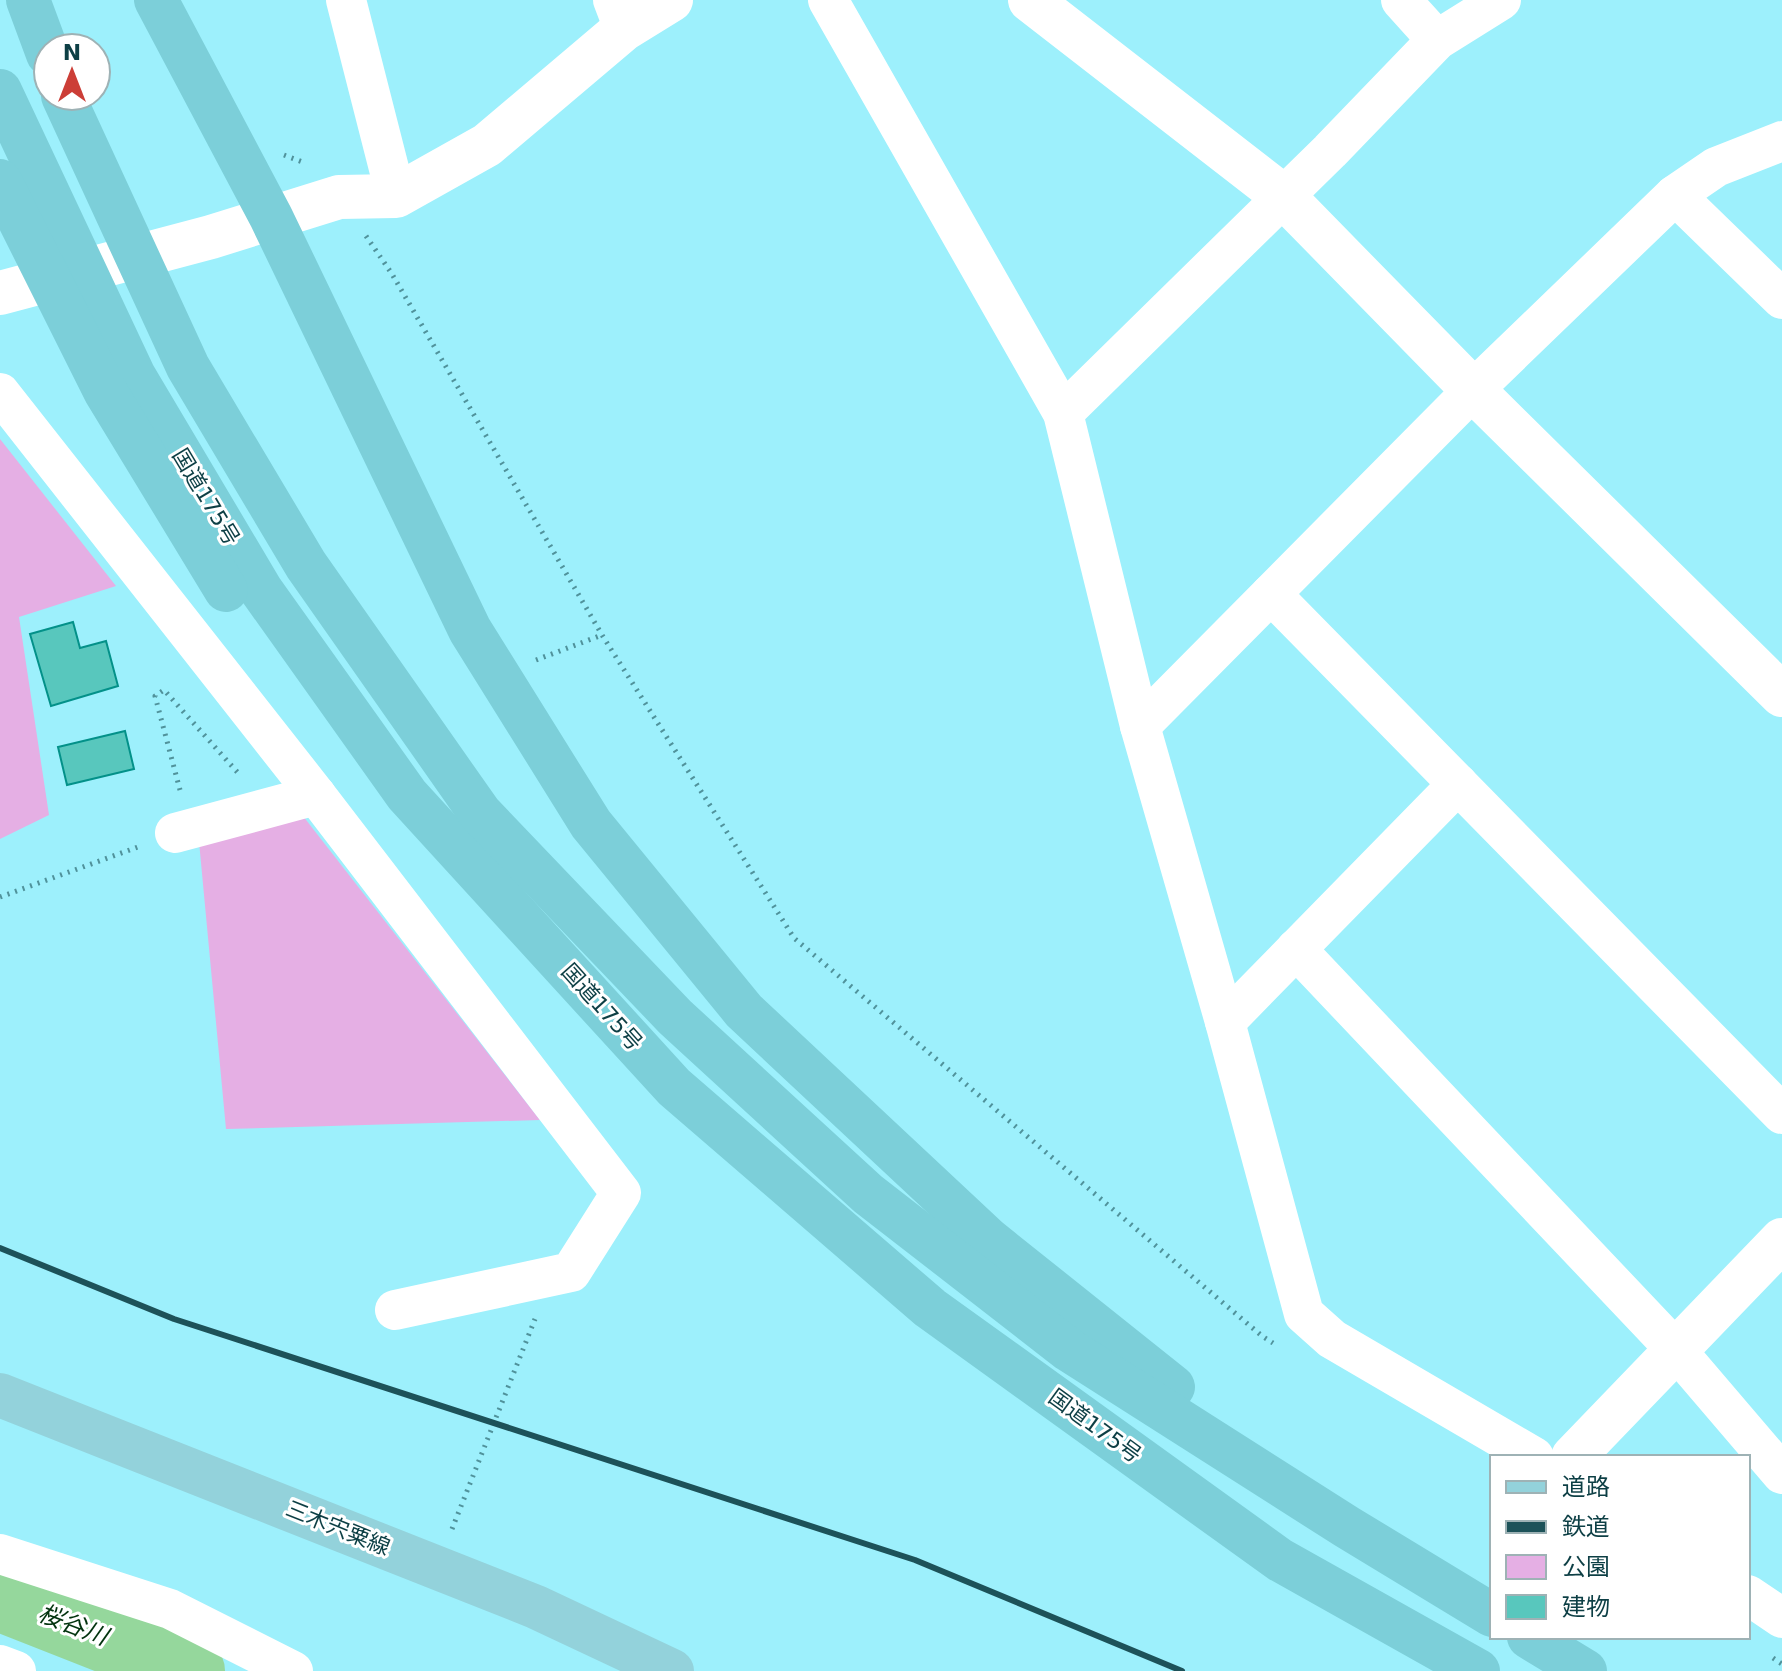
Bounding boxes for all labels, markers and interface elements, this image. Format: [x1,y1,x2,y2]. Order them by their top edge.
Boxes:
north arrow [32,32,112,112]
text: N [63,40,81,65]
street label: 国道175号 [167,444,245,550]
street label: 国道175号 [557,959,647,1055]
street label: 国道175号 [1044,1384,1146,1468]
legend [1490,1455,1750,1639]
text: 道路 [1562,1473,1610,1501]
street label: 三木宍粟線 [282,1496,394,1560]
text: 鉄道 [1562,1513,1610,1541]
text: 公園 [1562,1553,1610,1581]
text: 建物 [1562,1593,1610,1621]
water label: 桜谷川 [34,1599,114,1652]

